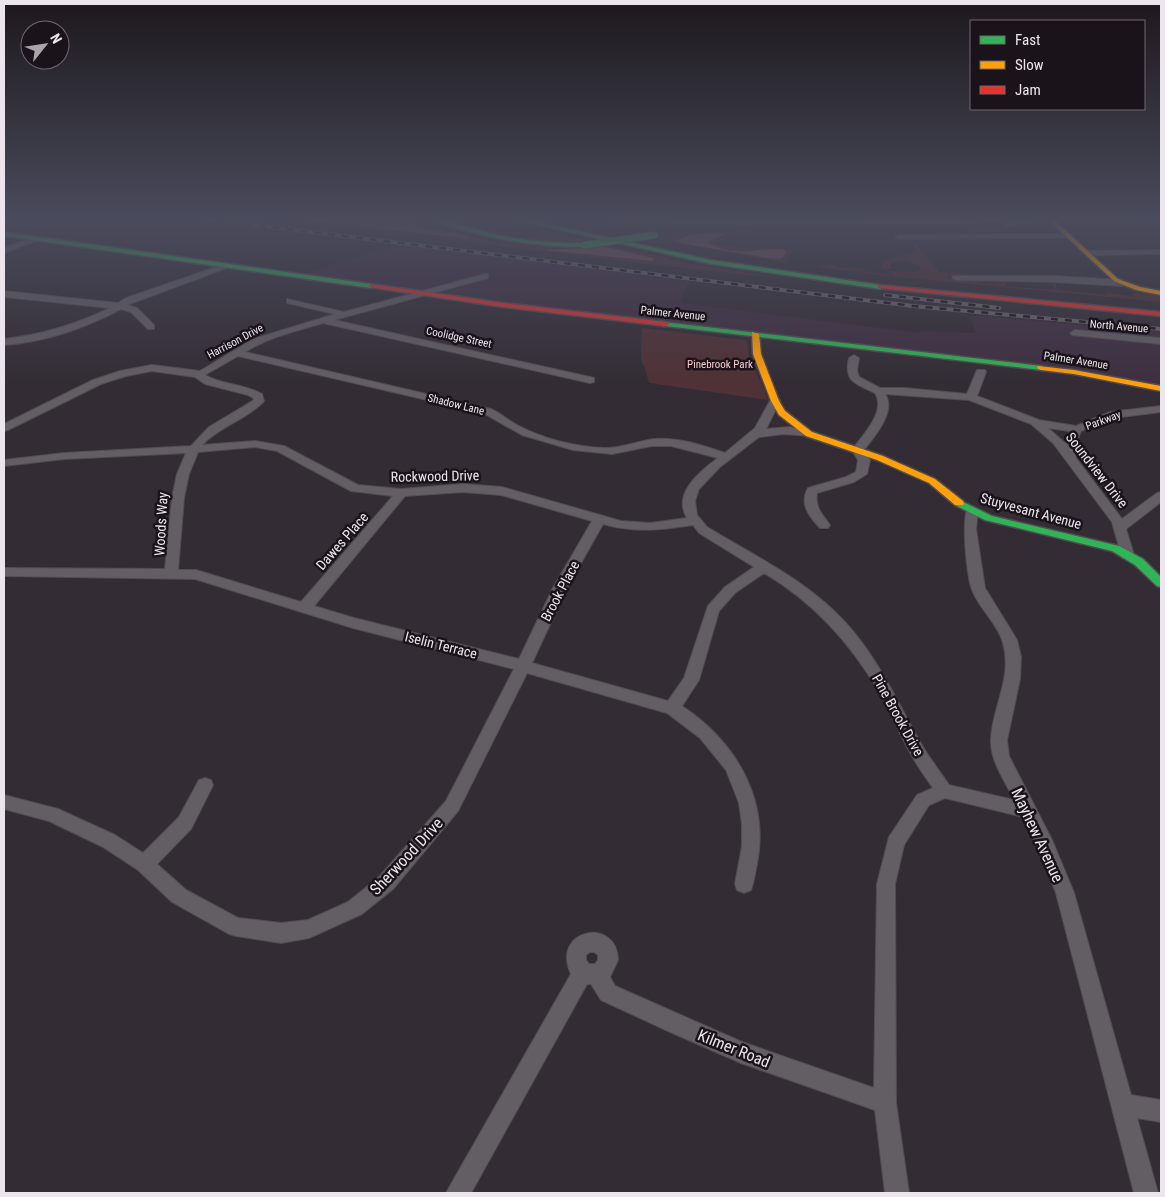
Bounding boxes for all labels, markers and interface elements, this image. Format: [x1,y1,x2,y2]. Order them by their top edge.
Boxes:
north arrow [20,20,70,70]
legend [970,20,1145,110]
text: N [47,31,65,46]
text: Fast [1015,31,1040,49]
text: Slow [1015,56,1044,74]
text: Jam [1015,81,1041,99]
street label: Palmer Avenue [640,304,706,323]
street label: North Avenue [1089,317,1149,336]
street label: Harrison Drive [205,321,266,362]
street label: Coolidge Street [425,324,493,351]
street label: Palmer Avenue [1043,349,1109,372]
park label: Pinebrook Park [687,358,753,371]
street label: Shadow Lane [426,391,486,418]
street label: Parkway [1084,408,1123,433]
street label: Soundview Drive [1063,429,1132,511]
street label: Rockwood Drive [391,467,480,485]
street label: Stuyvesant Avenue [979,490,1084,532]
street label: Woods Way [151,492,171,556]
street label: Dawes Place [313,509,372,573]
street label: Brook Place [537,558,583,624]
street label: Iselin Terrace [403,628,479,662]
street label: Pine Brook Drive [869,671,927,759]
street label: Mayhew Avenue [1007,785,1068,885]
street label: Sherwood Drive [366,814,447,899]
street label: Kilmer Road [695,1025,773,1072]

